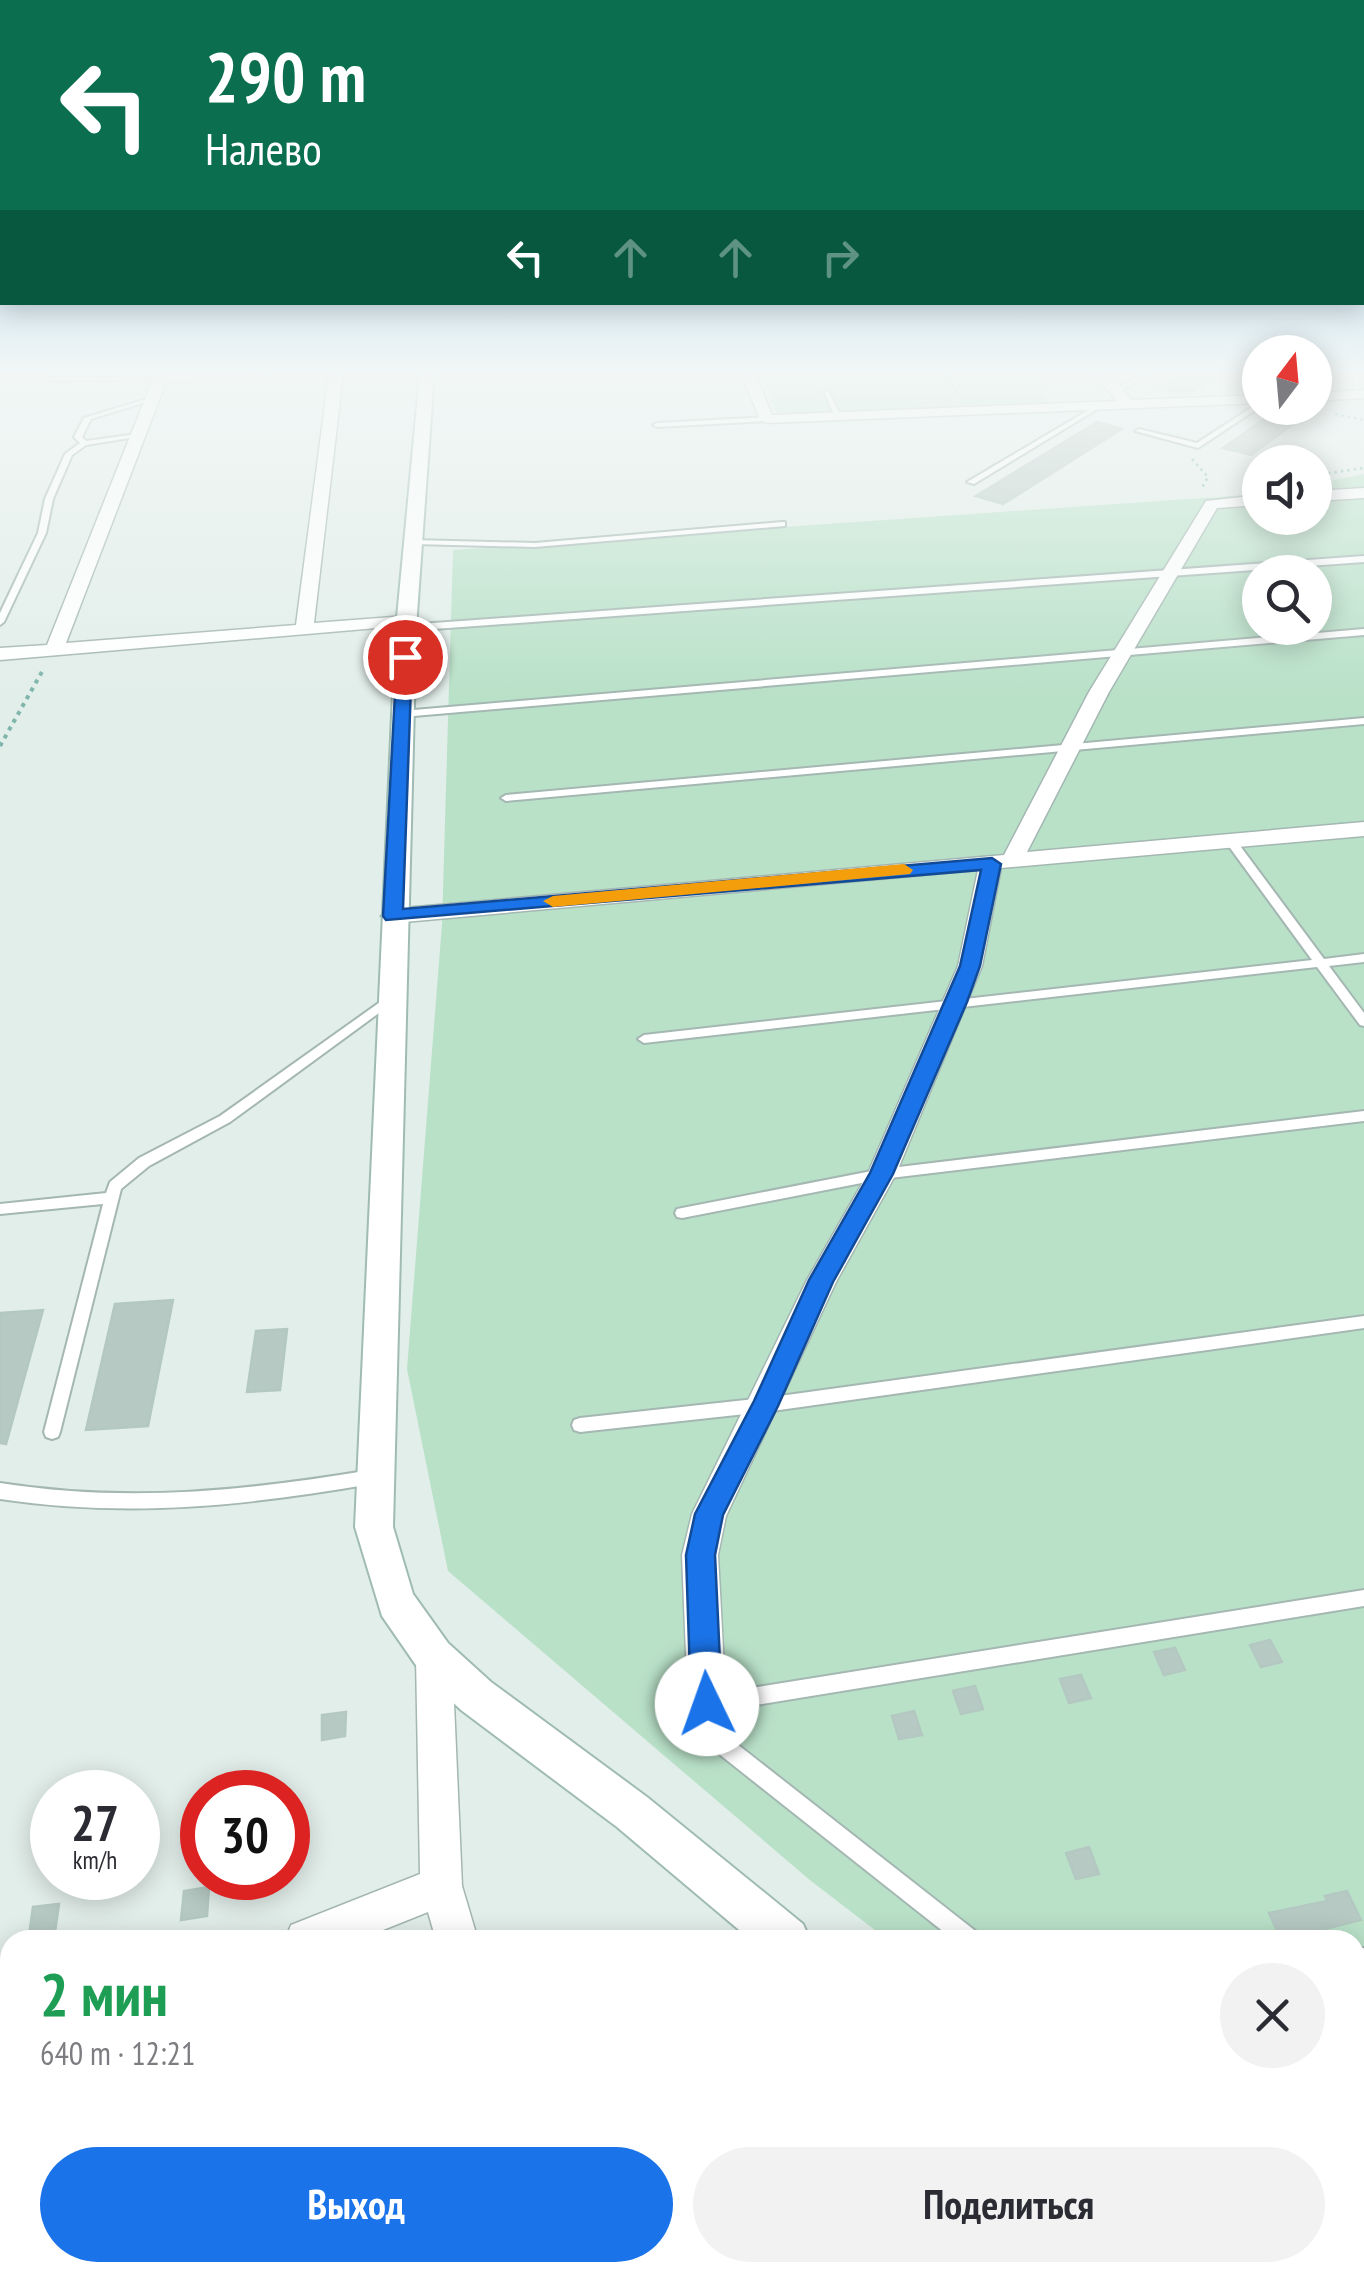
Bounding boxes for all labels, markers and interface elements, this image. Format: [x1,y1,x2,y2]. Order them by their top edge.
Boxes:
text: 290 m [205,31,366,121]
icon: left [40,40,170,170]
text: Налево [205,119,322,177]
icon: left [498,230,553,285]
icon: ahead [603,230,658,285]
icon: ahead [708,230,763,285]
icon: right [813,230,868,285]
north arrow [1242,335,1332,425]
map controls [1242,335,1332,645]
button: sound [1242,445,1332,535]
button: search [1242,555,1332,645]
pin [363,615,448,700]
icon: arrive [378,630,433,685]
position arrow [655,1652,759,1756]
speed limit sign: 30 [180,1770,310,1900]
text: 27 [71,1790,119,1855]
text: km/h [73,1844,117,1876]
text: 2 мин [40,1955,168,2033]
button: close [1220,1963,1325,2068]
text: 640 m · 12:21 [40,2032,195,2074]
button: Выход [40,2147,673,2262]
button: Поделиться [693,2147,1325,2262]

